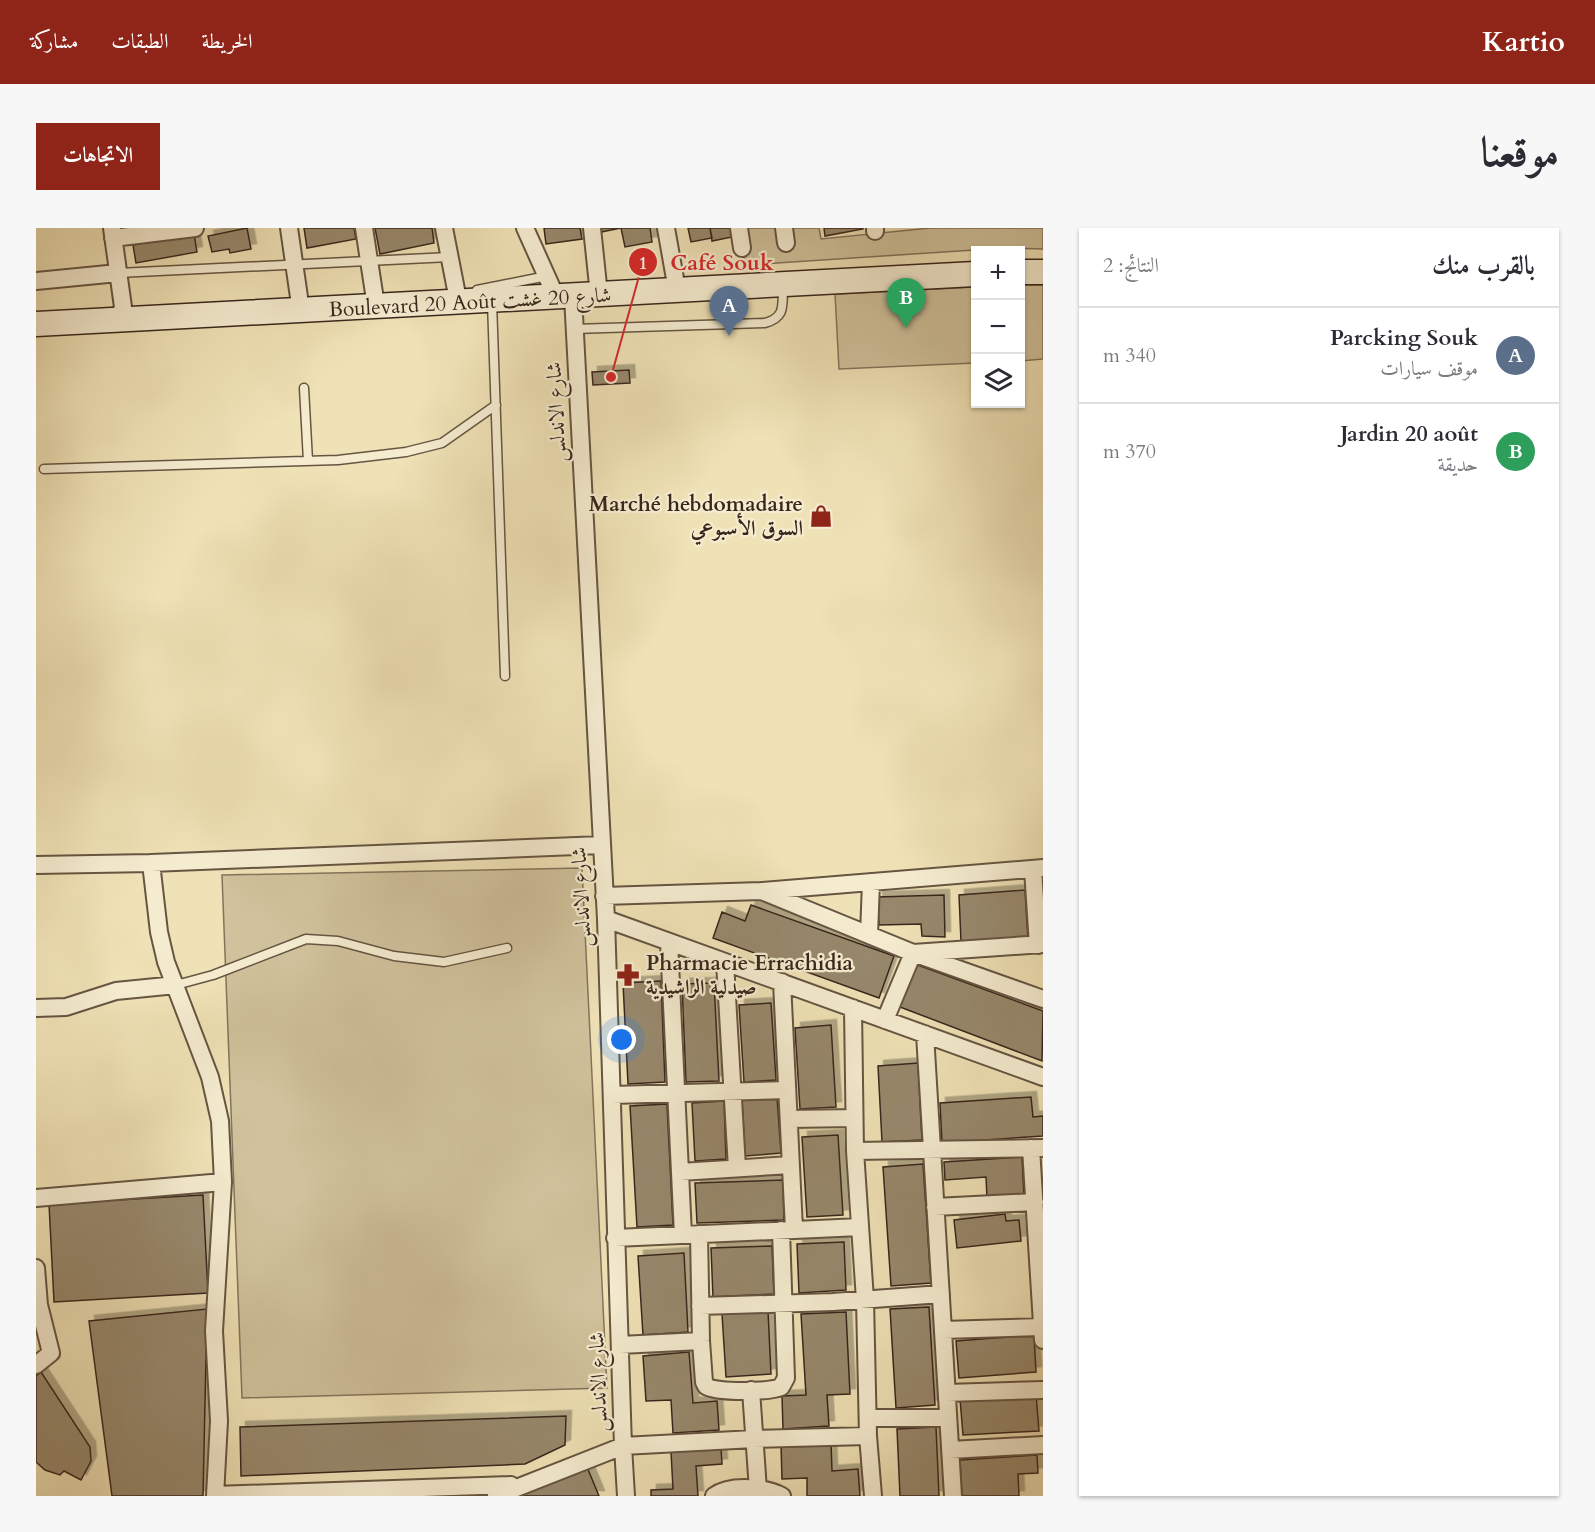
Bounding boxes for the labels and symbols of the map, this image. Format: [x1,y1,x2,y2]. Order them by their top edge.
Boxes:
callout: Café Souk [628,242,786,282]
text: Café Souk [670,248,774,278]
text: 1 [638,251,648,276]
pin: B [886,279,926,328]
street label: Boulevard 20 Août شارع 20 غشت [328,281,612,327]
pin: A [710,286,748,336]
street label: شارع الاندلس [539,361,577,463]
place label: Marché hebdomadaire السوق الأسبوعي [589,490,803,546]
shop icon: Marché hebdomadaire السوق الأسبوعي [808,503,834,529]
street label: شارع الاندلس [564,846,602,948]
place label: Pharmacie Errachidia صيدلية الراشيدية [646,949,854,1002]
pharmacy icon: Pharmacie Errachidia صيدلية الراشيدية [615,962,641,988]
your location [607,1025,636,1054]
street label: شارع الاندلس [582,1331,618,1433]

